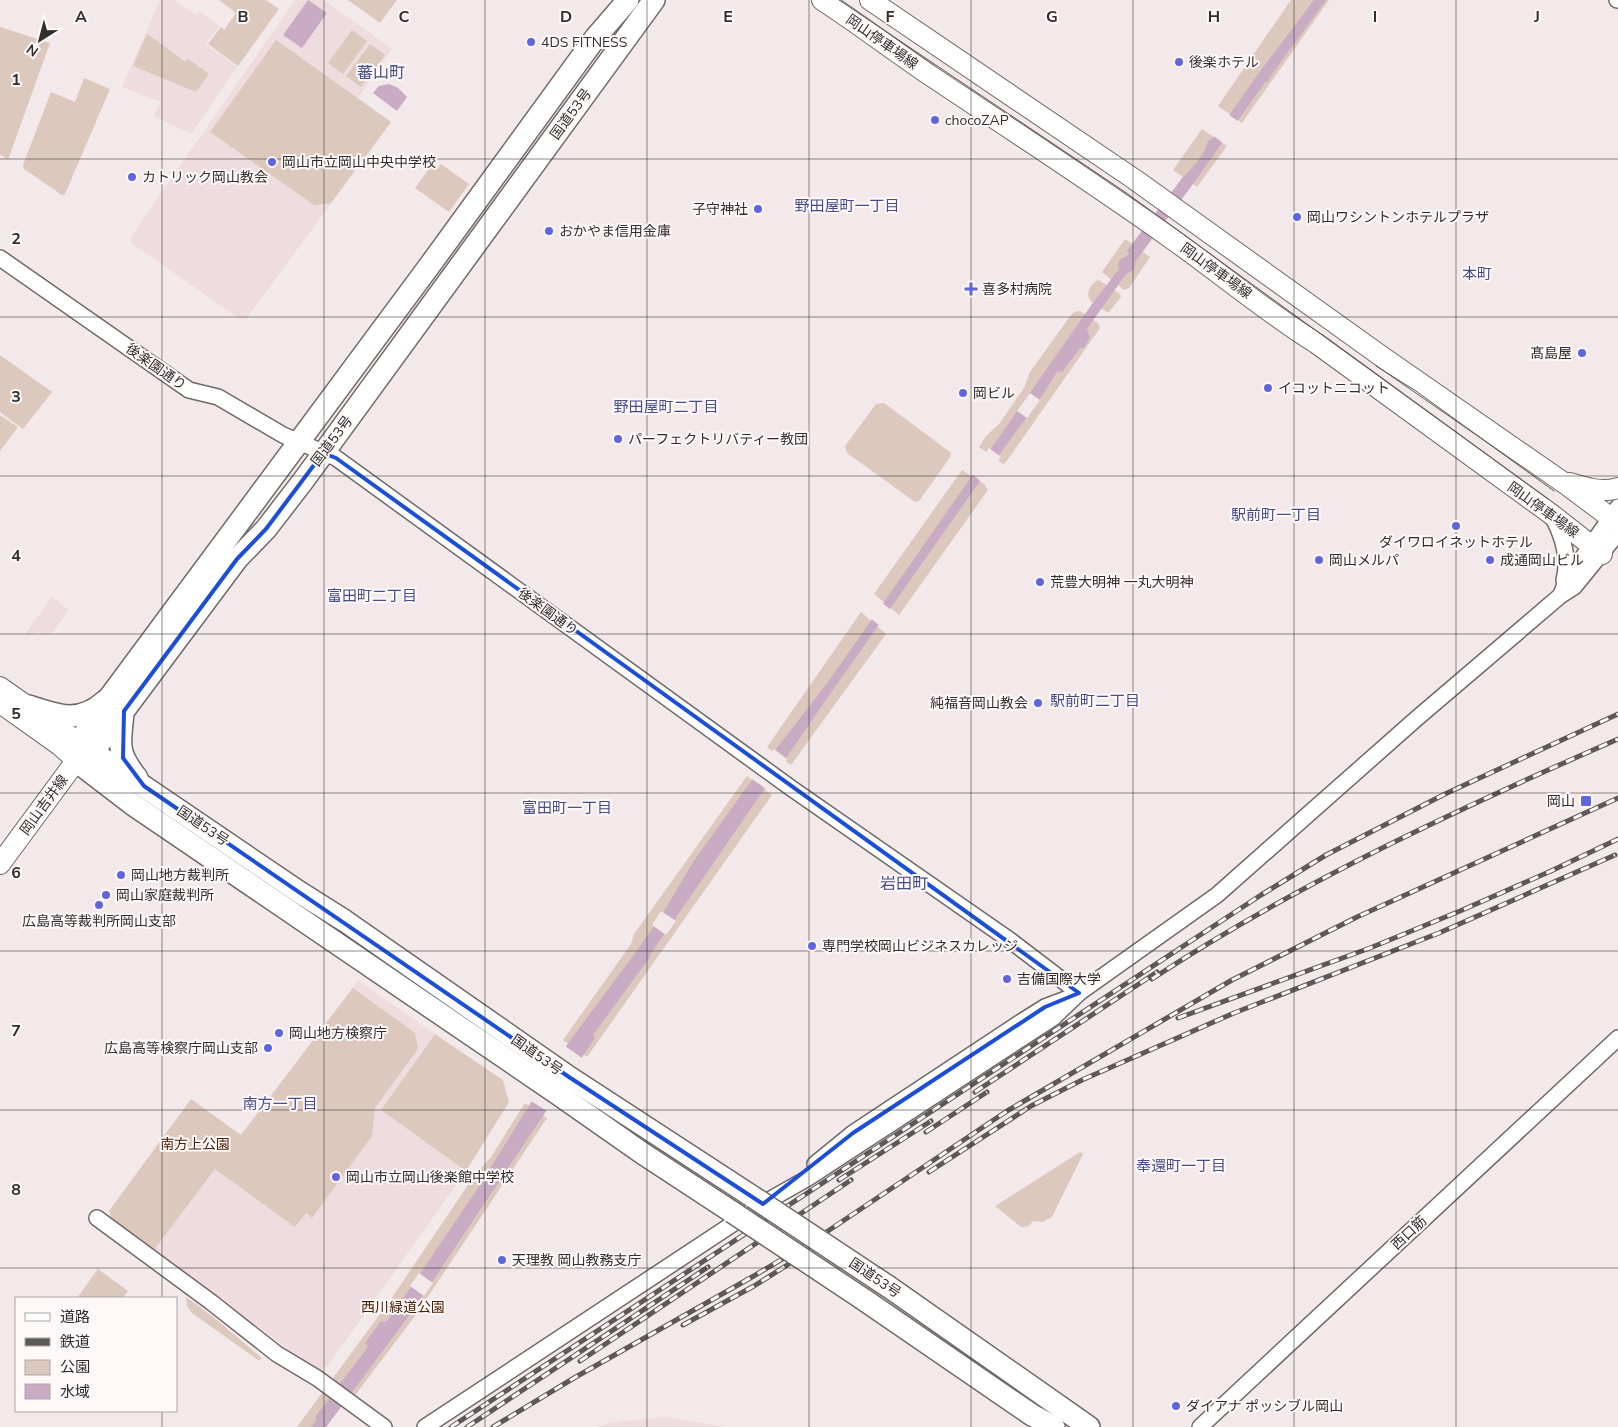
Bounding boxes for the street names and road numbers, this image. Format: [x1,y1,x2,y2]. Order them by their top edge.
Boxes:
street label: 岡山停車場線 [842,10,922,74]
street label: 国道53号 [546,85,596,143]
street label: 岡山停車場線 [1176,239,1256,303]
street label: 後楽園通り [122,339,190,395]
street label: 国道53号 [307,412,357,470]
street label: 岡山停車場線 [1503,478,1583,542]
street label: 後楽園通り [514,584,582,640]
street label: 岡山吉井線 [16,771,72,839]
street label: 国道53号 [173,802,233,850]
street label: 国道53号 [507,1030,567,1080]
street label: 西口筋 [1387,1212,1431,1254]
street label: 国道53号 [845,1254,905,1302]

